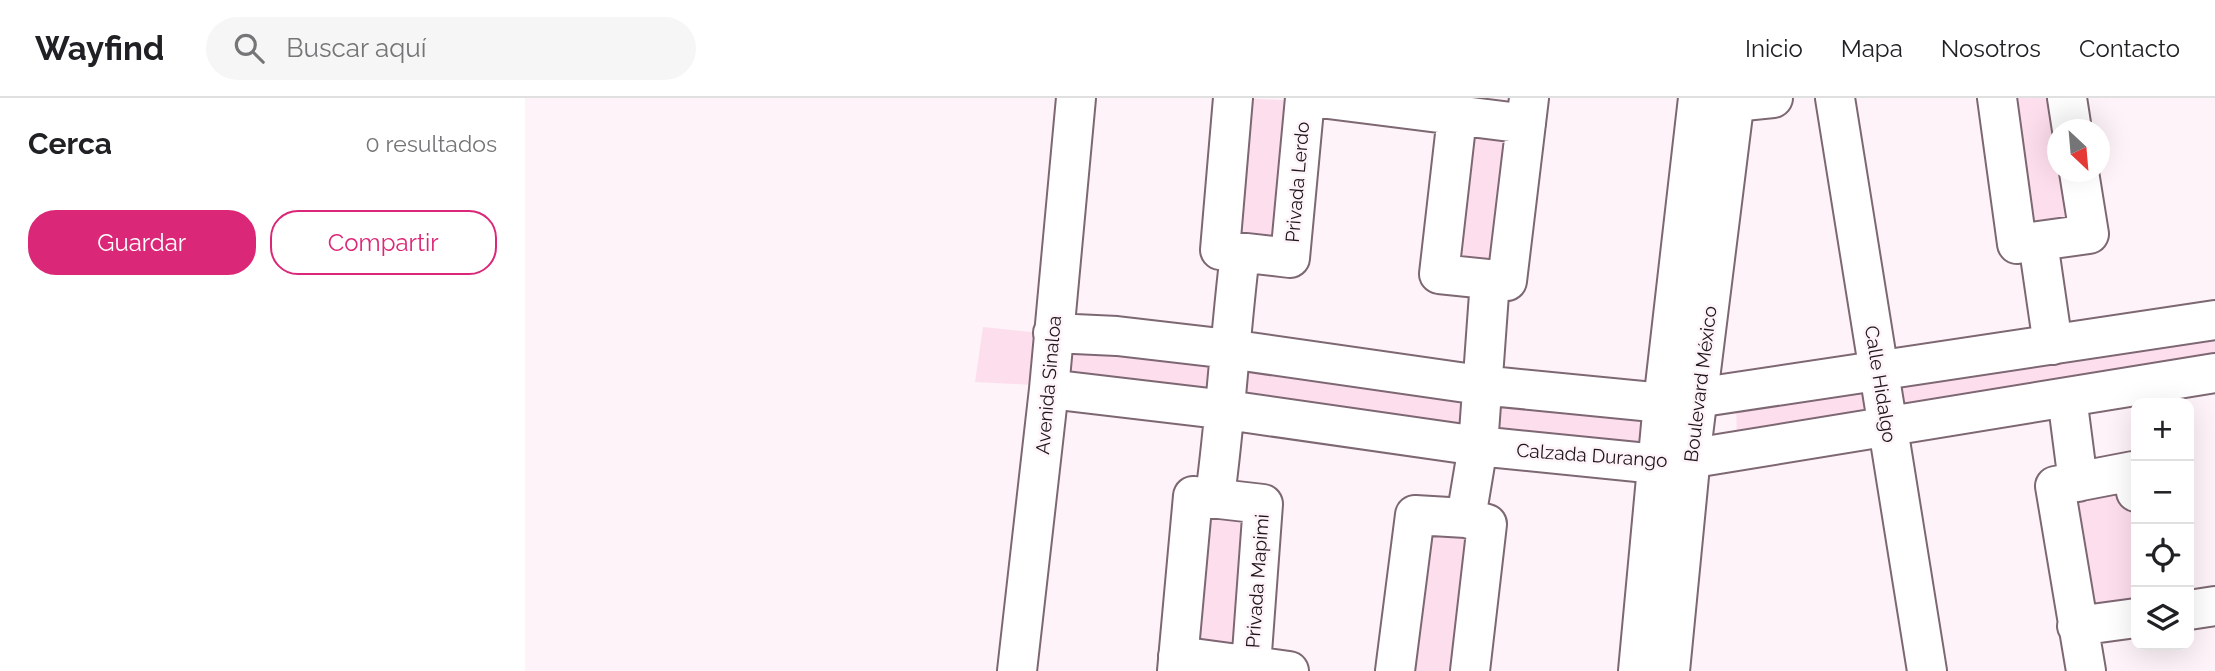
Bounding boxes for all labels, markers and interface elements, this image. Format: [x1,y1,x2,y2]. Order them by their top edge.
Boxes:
search box [206,17,696,80]
text: Wayfind [35,29,164,68]
icon: search [230,29,268,67]
text: Buscar aquí [286,33,426,63]
text: Inicio [1745,34,1803,63]
text: Mapa [1841,34,1903,63]
text: Nosotros [1941,34,2041,63]
text: Contacto [2079,34,2180,63]
north arrow [2047,119,2110,182]
street label: Privada Lerdo [1281,121,1313,243]
text: Cerca [28,126,112,161]
text: 0 resultados [365,130,497,157]
button: Guardar [28,210,256,275]
button: Compartir [270,210,497,275]
street label: Boulevard México [1680,305,1720,463]
street label: Avenida Sinaloa [1031,315,1065,455]
street label: Calle Hidalgo [1861,324,1901,444]
map controls [2131,398,2194,650]
button: + [2131,398,2194,461]
street label: Calzada Durango [1516,439,1668,471]
button: − [2131,461,2194,524]
street label: Privada Mapimi [1241,513,1273,649]
button: locate [2131,524,2194,587]
button: layers [2131,587,2194,650]

